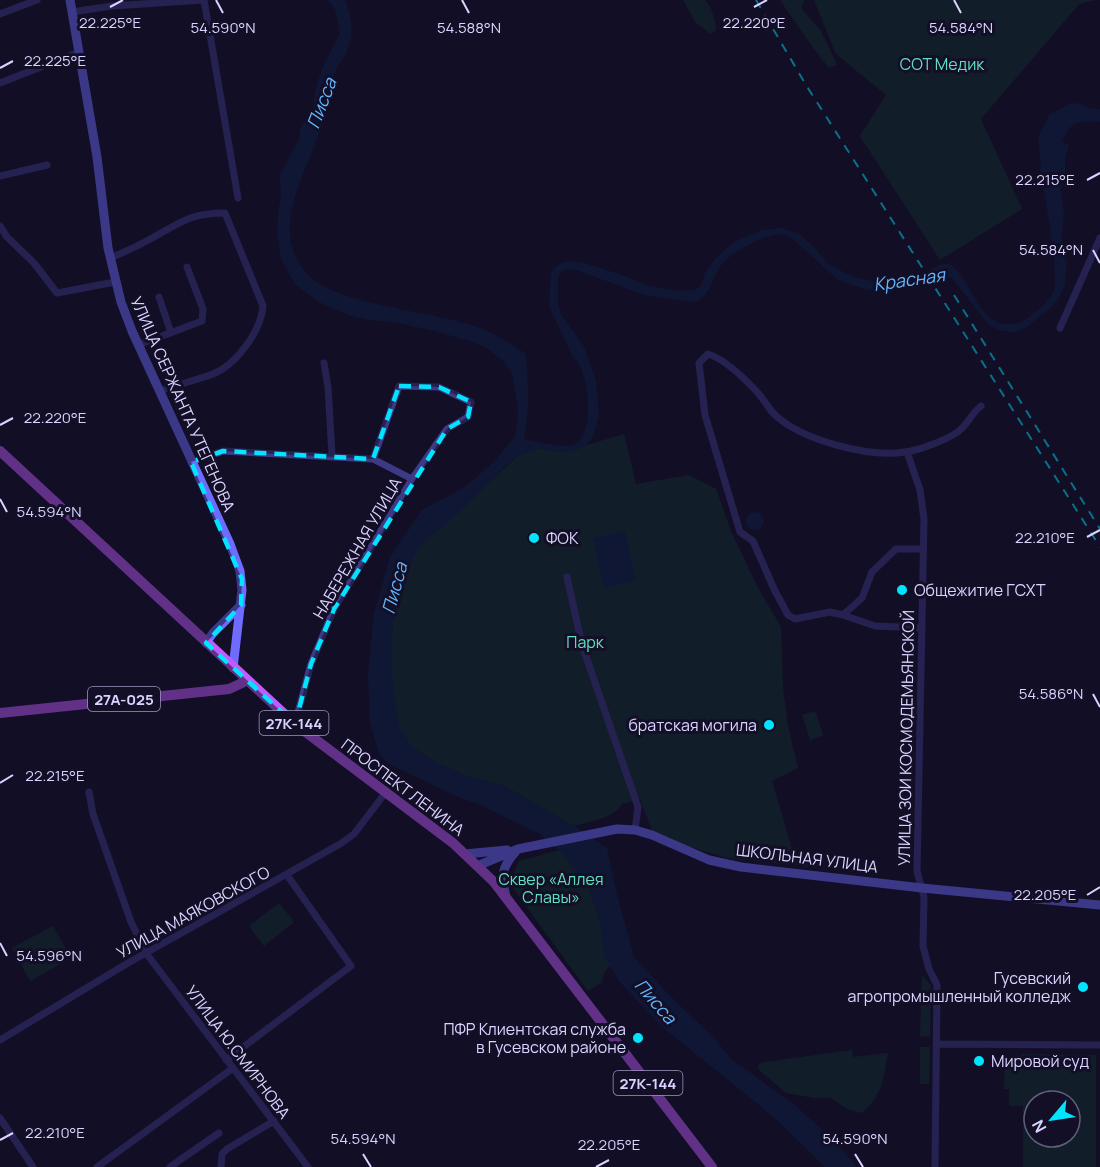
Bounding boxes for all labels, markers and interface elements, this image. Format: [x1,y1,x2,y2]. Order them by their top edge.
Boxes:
text: 22.225°E [79,12,141,33]
text: 22.220°E [723,12,785,33]
text: 54.590°N [190,17,256,38]
text: 54.588°N [437,17,501,38]
text: 54.584°N [929,17,993,38]
text: 22.225°E [24,50,86,71]
park label: СОТ Медик [900,53,985,75]
water label: Писса [300,73,342,132]
text: 22.215°E [1015,169,1075,190]
text: 54.584°N [1019,239,1083,260]
water label: Красная [872,262,948,296]
street label: УЛИЦА СЕРЖАНТА УТЕГЕНОВА [126,293,240,515]
text: 22.220°E [24,407,86,428]
street label: НАБЕРЕЖНАЯ УЛИЦА [308,473,406,623]
text: 54.594°N [17,501,81,522]
place label: ФОК [546,527,579,549]
text: 22.210°E [1015,527,1075,548]
marker: ФОК [527,531,541,545]
water label: Писса [376,559,413,616]
place label: Общежитие ГСХТ [914,579,1046,601]
marker: Общежитие ГСХТ [895,583,909,597]
street label: УЛИЦА ЗОИ КОСМОДЕМЬЯНСКОЙ [893,610,919,866]
park label: Парк [566,631,605,653]
text: 54.586°N [1019,683,1083,704]
road number: 27А-025 [88,687,160,711]
road number: 27К-144 [260,711,328,735]
place label: братская могила [628,714,757,736]
marker: братская могила [762,718,776,732]
street label: ПРОСПЕКТ ЛЕНИНА [337,733,469,841]
text: 22.215°E [25,765,85,786]
street label: ШКОЛЬНАЯ УЛИЦА [735,838,879,878]
street label: УЛИЦА МАЯКОВСКОГО [113,861,274,963]
park label: Сквер «Аллея Славы» [498,868,604,908]
text: 22.205°E [1014,884,1076,905]
text: 54.596°N [16,945,82,966]
place label: Гусевский агропромышленный колледж [848,967,1072,1007]
water label: Писса [630,973,683,1029]
marker: Гусевский агропромышленный колледж [1076,980,1090,994]
street label: УЛИЦА Ю.СМИРНОВА [181,981,295,1123]
place label: ПФР Клиентская служба в Гусевском районе [443,1018,626,1058]
marker: ПФР Клиентская служба в Гусевском районе [631,1031,645,1045]
place label: Мировой суд [991,1050,1089,1072]
marker: Мировой суд [972,1054,986,1068]
road number: 27К-144 [614,1071,682,1095]
north arrow [1022,1089,1082,1149]
text: N [1026,1116,1051,1137]
text: 22.210°E [25,1122,85,1143]
text: 54.594°N [331,1128,395,1149]
text: 54.590°N [822,1128,888,1149]
text: 22.205°E [578,1134,640,1155]

